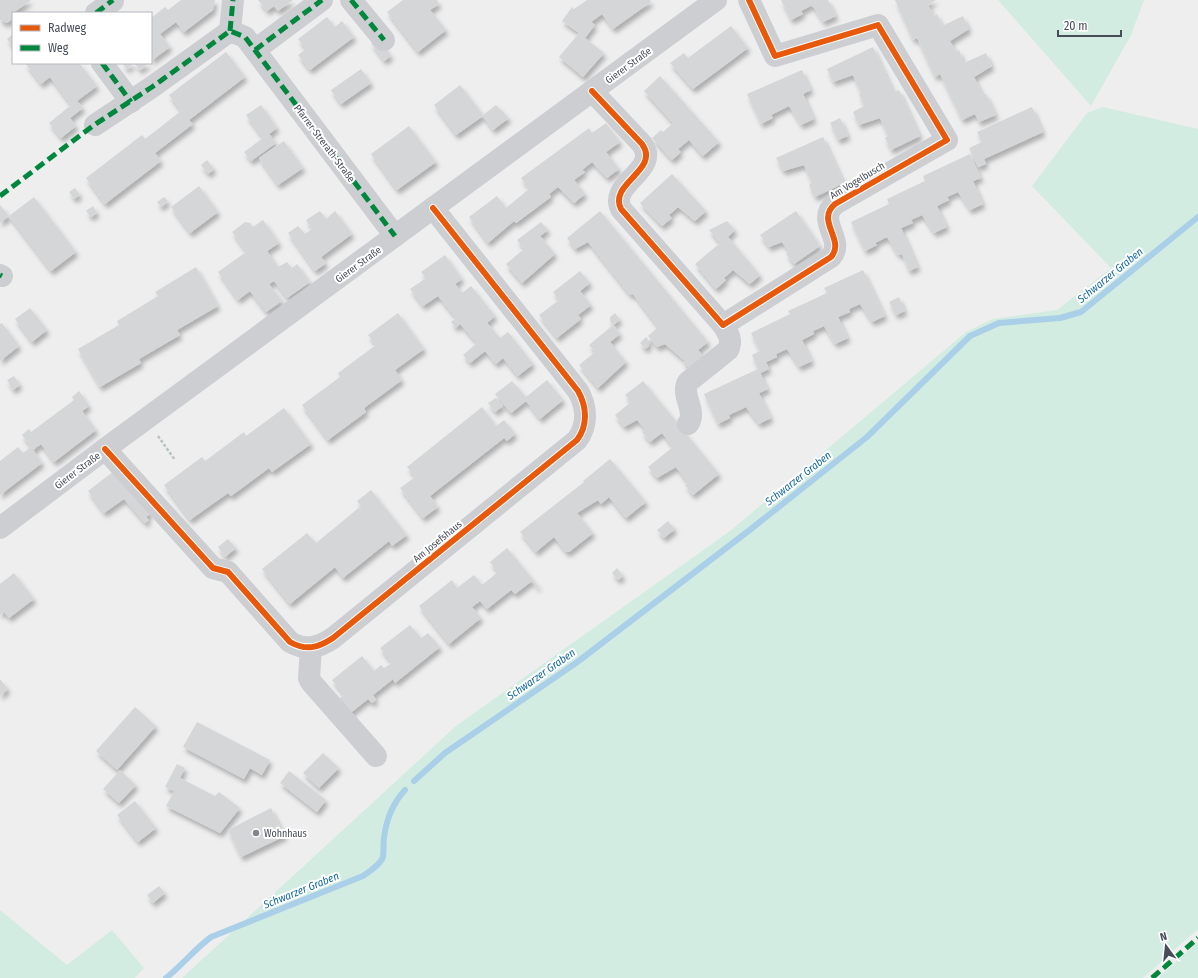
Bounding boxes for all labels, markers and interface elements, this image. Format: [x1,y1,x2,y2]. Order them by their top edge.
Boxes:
legend [12,12,152,64]
scale bar [1058,12,1121,38]
text: 20 m [1064,19,1088,33]
text: Radweg [48,21,87,35]
text: Weg [48,41,69,55]
street label: Gierer Straße [603,45,654,86]
street label: Pfarrer-Strerath-Straße [291,102,357,185]
street label: Am Vogelbusch [828,160,887,202]
street label: Gierer Straße [333,244,384,285]
water label: Schwarzer Graben [1074,245,1146,306]
water label: Schwarzer Graben [762,448,834,509]
street label: Gierer Straße [53,450,103,492]
street label: Am Josefshaus [411,518,465,565]
water label: Schwarzer Graben [504,646,578,703]
marker: Wohnhaus [251,828,261,838]
place label: Wohnhaus [264,828,307,840]
water label: Schwarzer Graben [261,869,341,912]
north arrow [1146,926,1186,966]
text: N [1159,930,1168,944]

